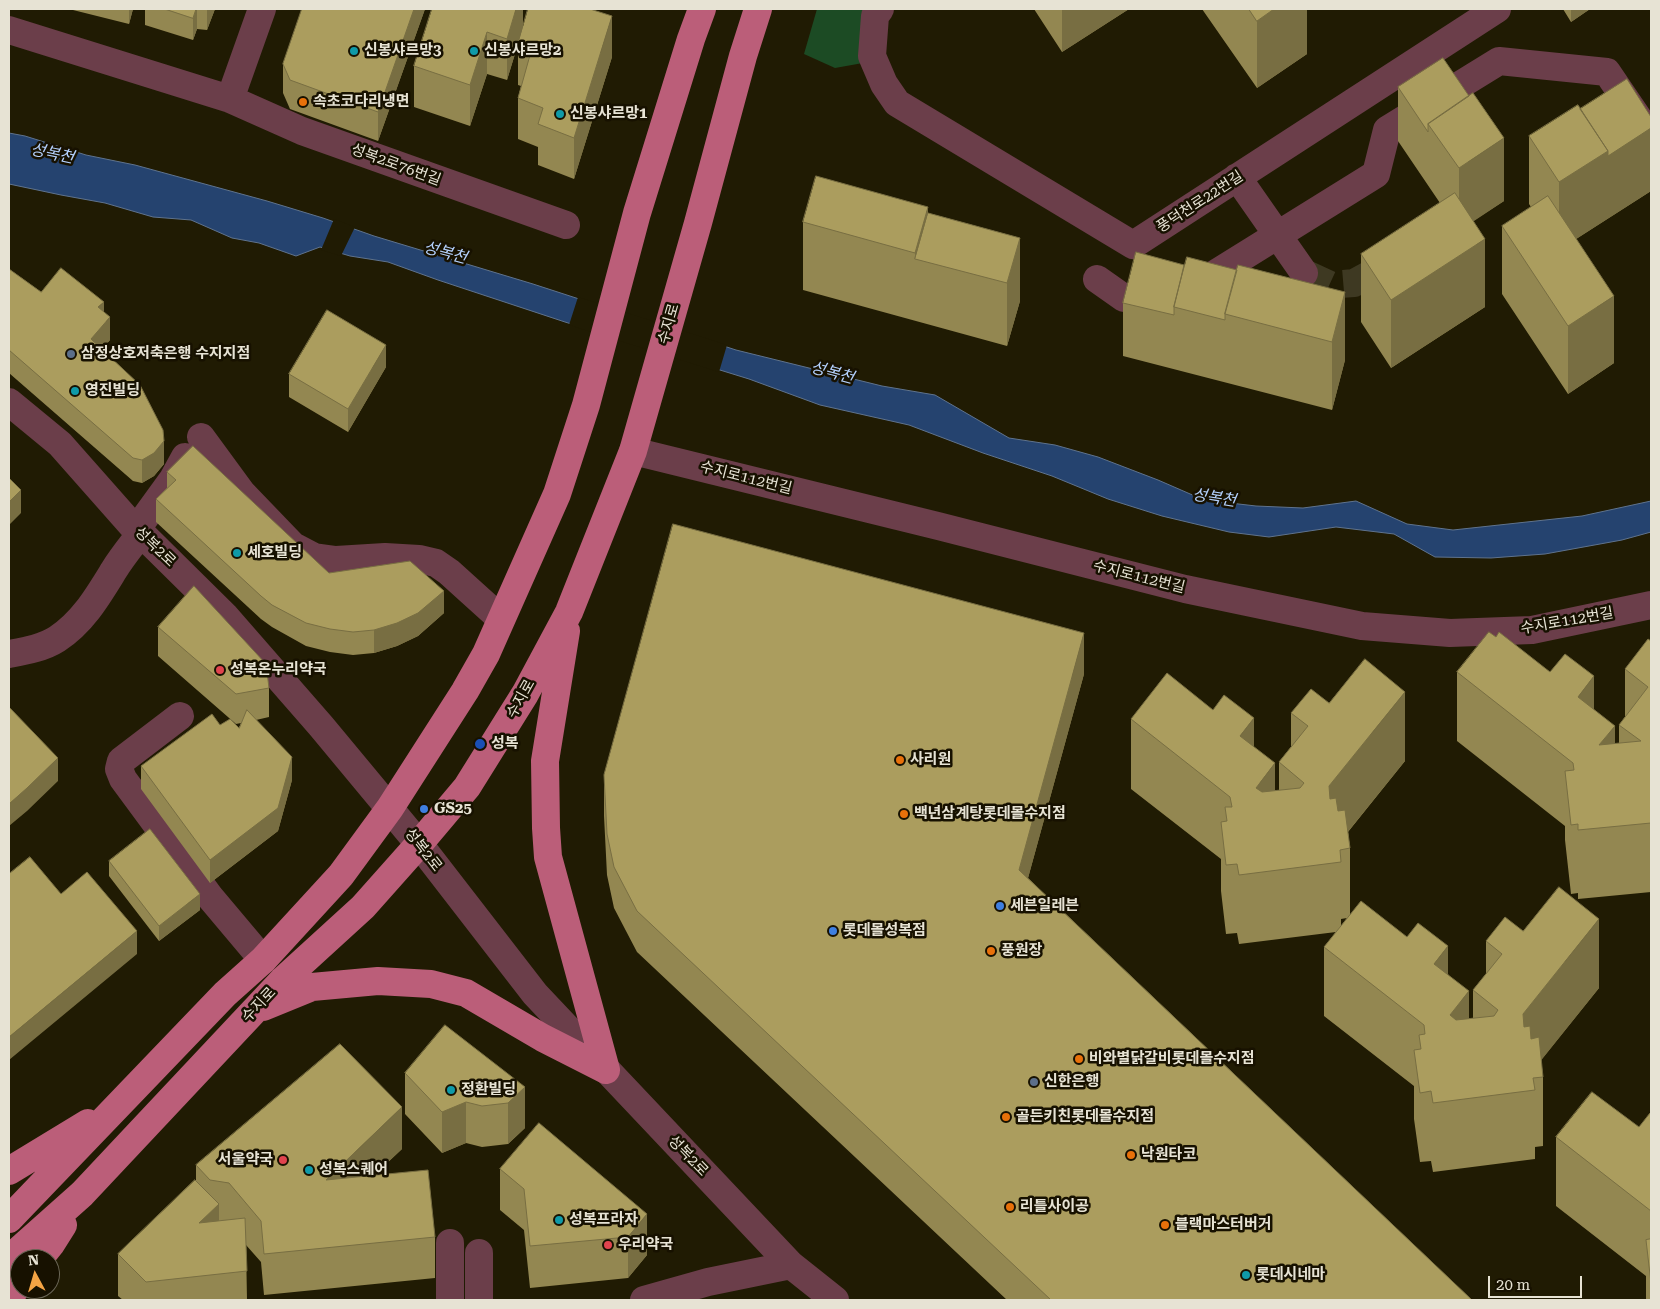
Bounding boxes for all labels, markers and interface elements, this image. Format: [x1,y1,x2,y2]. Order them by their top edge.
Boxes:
place label: 신봉샤르망3 [364,42,441,60]
place label: 신봉샤르망2 [484,42,561,60]
marker: 신봉샤르망3 [348,45,360,57]
marker: 신봉샤르망2 [468,45,480,57]
place label: 속초코다리냉면 [313,93,410,111]
marker: 속초코다리냉면 [297,96,309,108]
place label: 신봉샤르망1 [570,105,647,123]
marker: 신봉샤르망1 [554,108,566,120]
water label: 성복천 [28,140,76,168]
street label: 성복2로76번길 [349,140,443,190]
street label: 풍덕천로22번길 [1153,167,1247,237]
water label: 성복천 [421,238,469,268]
street label: 수지로 [655,302,683,346]
place label: 삼정상호저축은행 수지지점 [81,345,250,363]
marker: 삼정상호저축은행 수지지점 [65,348,77,360]
water label: 성복천 [808,358,856,388]
place label: 영진빌딩 [85,382,140,400]
marker: 영진빌딩 [69,385,81,397]
street label: 수지로112번길 [698,458,794,498]
water label: 성복천 [1191,485,1237,511]
street label: 성복2로 [131,523,179,571]
place label: 세호빌딩 [247,544,302,562]
marker: 세호빌딩 [231,547,243,559]
street label: 수지로112번길 [1091,557,1187,597]
street label: 수지로112번길 [1519,604,1615,638]
place label: 성복온누리약국 [230,661,327,679]
marker: 성복온누리약국 [214,664,226,676]
street label: 수지로 [503,677,539,721]
place label: 성복 [491,735,519,753]
marker: 성복 [473,737,487,751]
place label: 사리원 [910,751,951,769]
marker: 사리원 [894,754,906,766]
place label: GS25 [434,800,472,818]
marker: GS25 [418,803,430,815]
place label: 백년삼계탕롯데몰수지점 [914,805,1066,823]
marker: 백년삼계탕롯데몰수지점 [898,808,910,820]
street label: 성복2로 [401,825,445,875]
place label: 세븐일레븐 [1010,897,1079,915]
marker: 세븐일레븐 [994,900,1006,912]
place label: 롯데몰성복점 [843,922,926,940]
marker: 롯데몰성복점 [827,925,839,937]
place label: 풍원장 [1001,942,1042,960]
marker: 풍원장 [985,945,997,957]
street label: 수지로 [238,984,280,1026]
place label: 비와별닭갈비롯데몰수지점 [1089,1050,1255,1068]
marker: 비와별닭갈비롯데몰수지점 [1073,1053,1085,1065]
place label: 신한은행 [1044,1073,1099,1091]
marker: 신한은행 [1028,1076,1040,1088]
place label: 정환빌딩 [461,1081,516,1099]
marker: 정환빌딩 [445,1084,457,1096]
place label: 골든키친롯데몰수지점 [1016,1108,1154,1126]
marker: 골든키친롯데몰수지점 [1000,1111,1012,1123]
street label: 성복2로 [664,1132,712,1180]
place label: 낙원타코 [1141,1146,1196,1164]
marker: 낙원타코 [1125,1149,1137,1161]
place label: 서울약국 [218,1151,273,1169]
marker: 서울약국 [277,1154,289,1166]
place label: 성복스퀘어 [319,1161,388,1179]
marker: 성복스퀘어 [303,1164,315,1176]
place label: 리틀사이공 [1020,1198,1089,1216]
marker: 리틀사이공 [1004,1201,1016,1213]
place label: 성복프라자 [569,1211,638,1229]
marker: 성복프라자 [553,1214,565,1226]
place label: 블랙마스터버거 [1175,1216,1272,1234]
marker: 블랙마스터버거 [1159,1219,1171,1231]
place label: 우리약국 [618,1236,673,1254]
marker: 우리약국 [602,1239,614,1251]
north arrow [10,1249,60,1299]
text: N [27,1252,40,1269]
place label: 롯데시네마 [1256,1266,1325,1284]
scale bar [1490,1266,1584,1298]
marker: 롯데시네마 [1240,1269,1252,1281]
text: 20 m [1496,1276,1530,1294]

